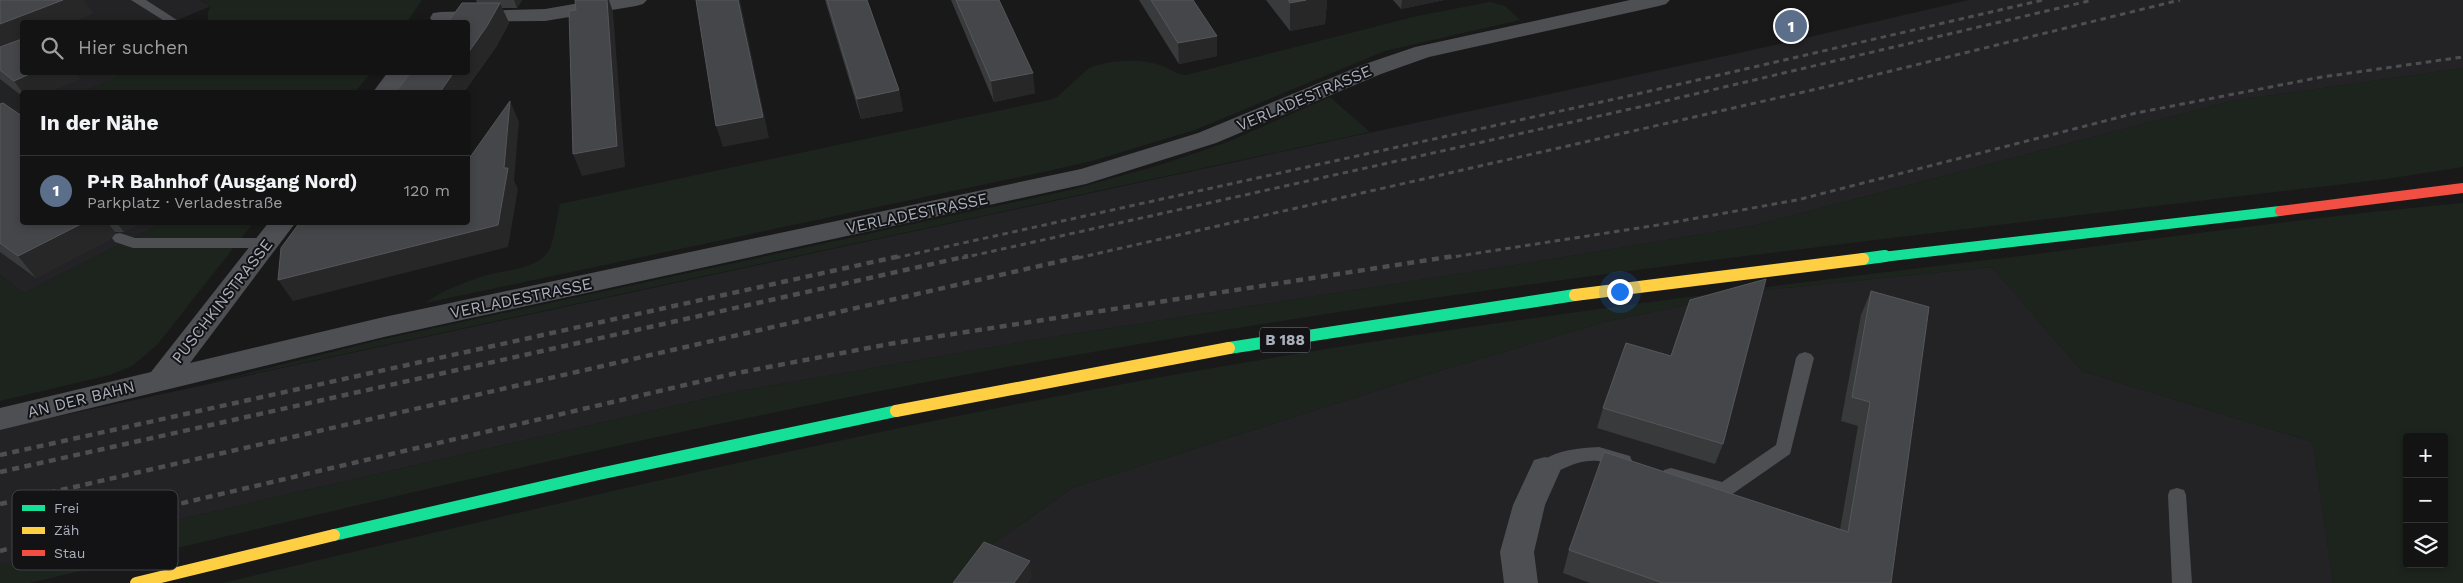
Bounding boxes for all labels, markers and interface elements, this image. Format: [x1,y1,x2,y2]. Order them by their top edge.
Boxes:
pin: 1 [1775,7,1807,45]
search box [20,20,470,75]
icon: search [38,34,66,62]
text: Hier suchen [78,36,189,59]
street label: VERLADESTRASSE [1234,61,1374,135]
text: In der Nähe [40,110,159,135]
text: P+R Bahnhof (Ausgang Nord) [87,170,357,193]
text: 1 [53,181,59,200]
text: 120 m [404,181,450,200]
street label: VERLADESTRASSE [844,189,990,237]
text: Parkplatz · Verladestraße [87,193,283,212]
street label: PUSCHKINSTRASSE [168,235,276,367]
street label: VERLADESTRASSE [448,274,594,322]
your location [1607,279,1633,305]
road number: B 188 [1260,328,1310,352]
street label: AN DER BAHN [25,376,137,422]
map controls [2403,433,2448,568]
button: + [2403,433,2448,478]
button: − [2403,478,2448,523]
legend [12,490,178,570]
text: Frei [54,500,79,516]
text: Zäh [54,522,79,538]
button: layers [2403,523,2448,568]
text: Stau [54,545,85,561]

